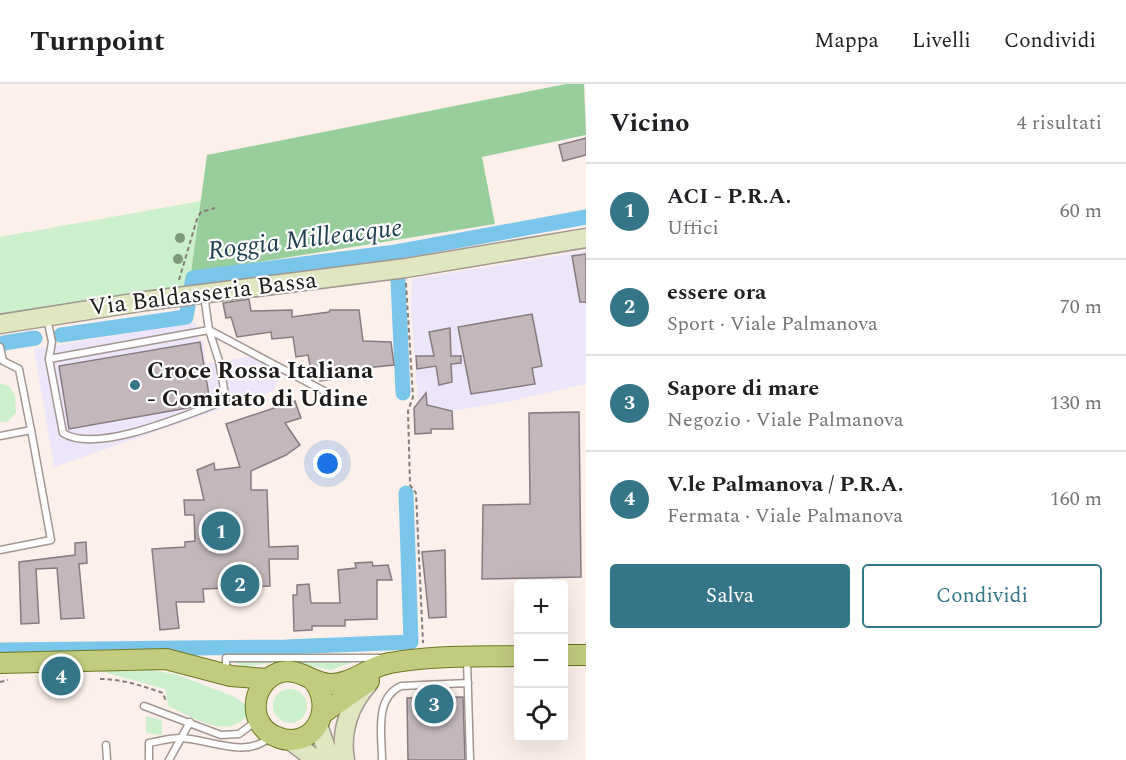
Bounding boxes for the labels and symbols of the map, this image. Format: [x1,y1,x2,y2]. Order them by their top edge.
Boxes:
water label: Roggia Milleacque [205,207,405,271]
street label: Via Baldasseria Bassa [87,262,319,326]
place label: Croce Rossa Italiana - Comitato di Udine [147,353,374,417]
marker: Croce Rossa Italiana - Comitato di Udine [128,378,142,392]
your location [313,449,342,478]
pin: 1 [202,508,240,554]
pin: 2 [220,562,260,606]
pin: 4 [42,654,80,698]
pin: 3 [414,682,454,726]

